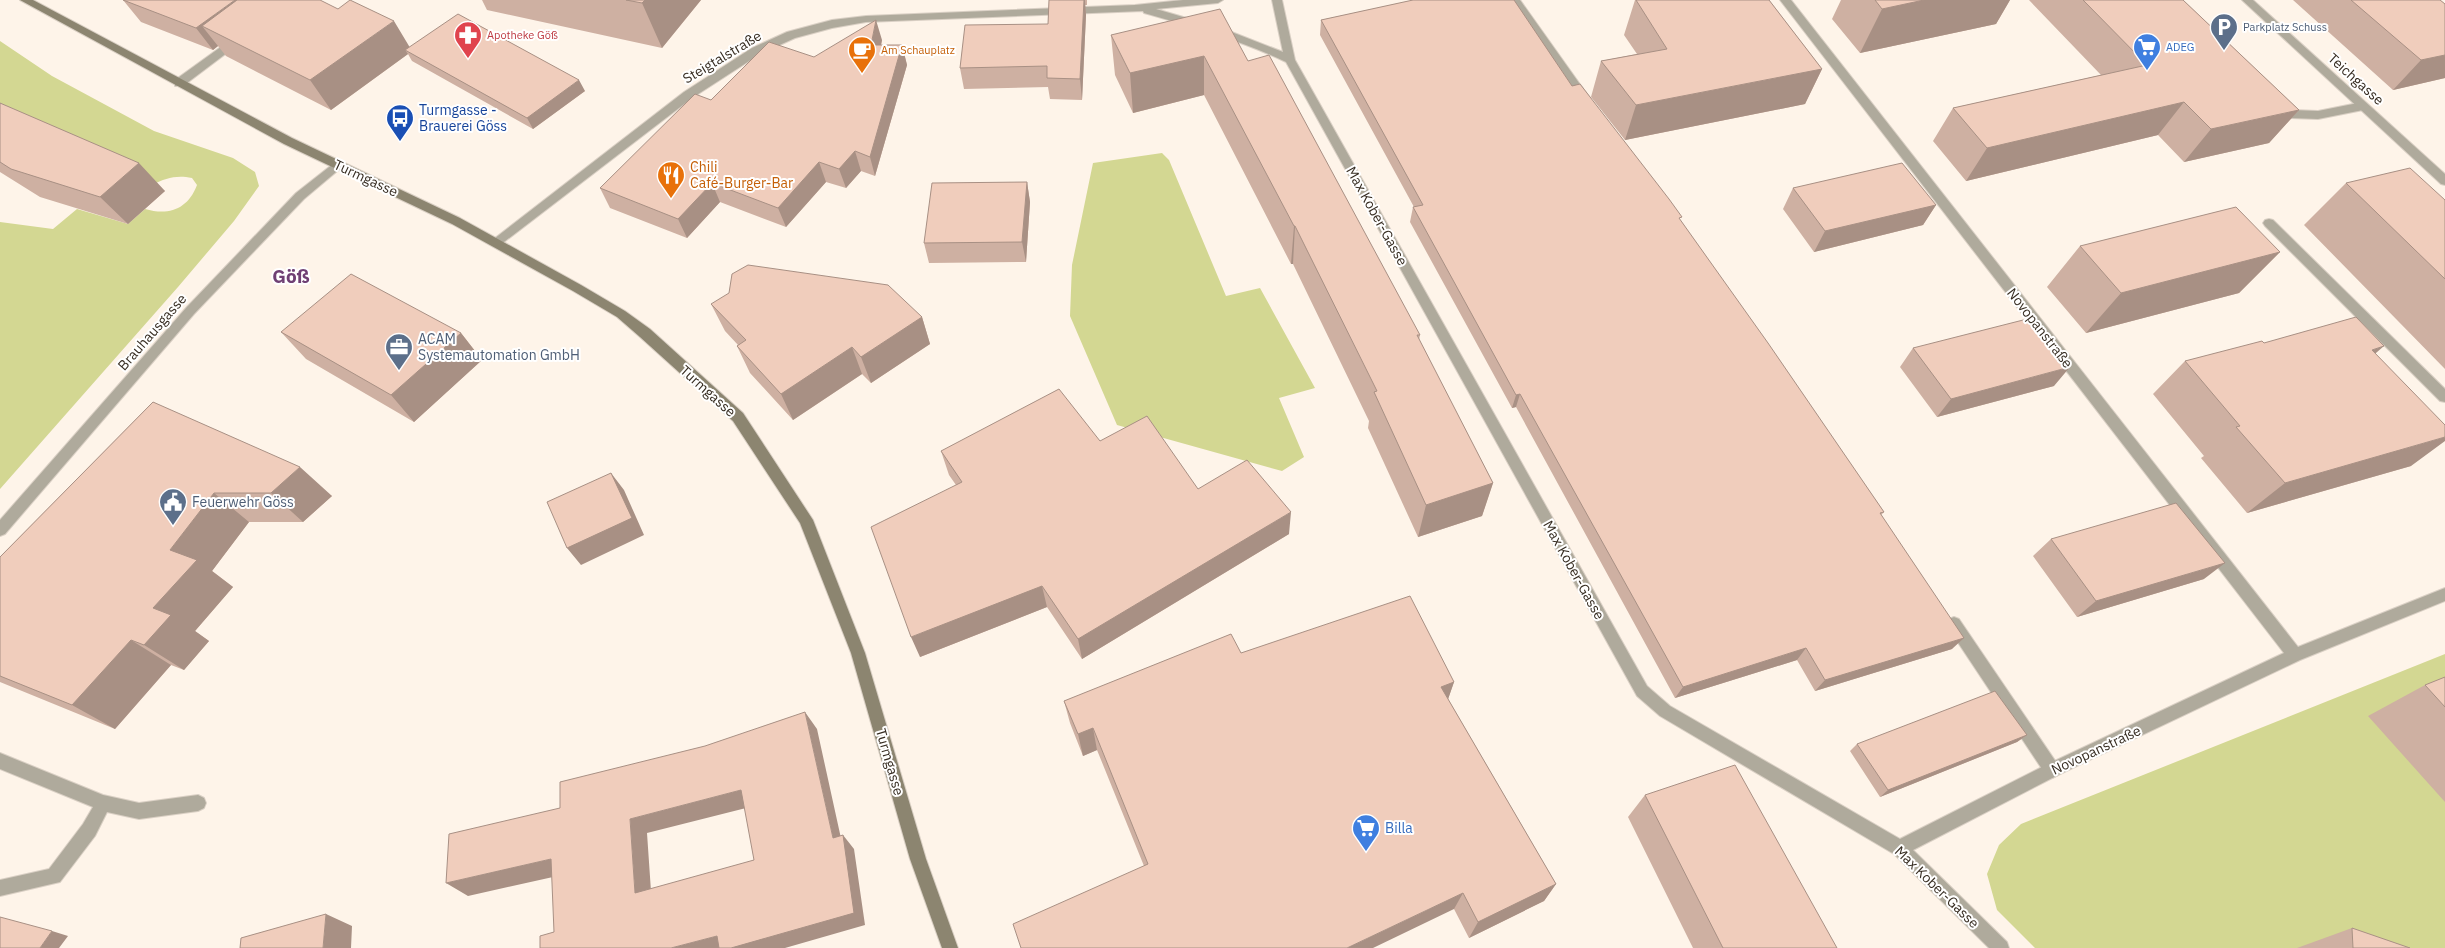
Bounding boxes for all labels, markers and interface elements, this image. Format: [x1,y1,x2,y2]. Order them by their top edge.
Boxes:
parking icon: Parkplatz Schuss [2209,12,2239,51]
pharmacy icon: Apotheke Göß [453,20,483,59]
place label: Parkplatz Schuss [2243,20,2327,34]
street label: Steigtalstraße [679,26,765,88]
place label: Apotheke Göß [487,28,558,42]
supermarket icon: ADEG [2132,32,2162,71]
cafe icon: Am Schauplatz [847,35,877,74]
place label: ADEG [2166,40,2195,54]
place label: Am Schauplatz [881,43,955,57]
street label: Teichgasse [2324,49,2388,109]
place label: Turmgasse - Brauerei Göss [419,101,507,135]
bus stop icon: Turmgasse - Brauerei Göss [385,103,415,142]
street label: Turmgasse [331,155,401,201]
place label: Chili Café-Burger-Bar [690,158,793,192]
restaurant icon: Chili Café-Burger-Bar [656,160,686,199]
street label: Max Kober-Gasse [1342,163,1412,269]
district label: Göß [272,264,310,288]
street label: Novopanstraße [2003,284,2077,372]
street label: Brauhausgasse [114,290,190,374]
place label: ACAM Systemautomation GmbH [418,330,580,364]
office icon: ACAM Systemautomation GmbH [384,332,414,371]
street label: Turmgasse [676,361,740,421]
public building icon: Feuerwehr Göss [158,487,188,526]
place label: Feuerwehr Göss [192,493,294,511]
street label: Max Kober-Gasse [1539,517,1609,623]
street label: Novopanstraße [2048,721,2144,779]
street label: Turmgasse [872,727,908,798]
supermarket icon: Billa [1351,813,1381,852]
place label: Billa [1385,819,1413,837]
street label: Max Kober-Gasse [1891,842,1983,932]

